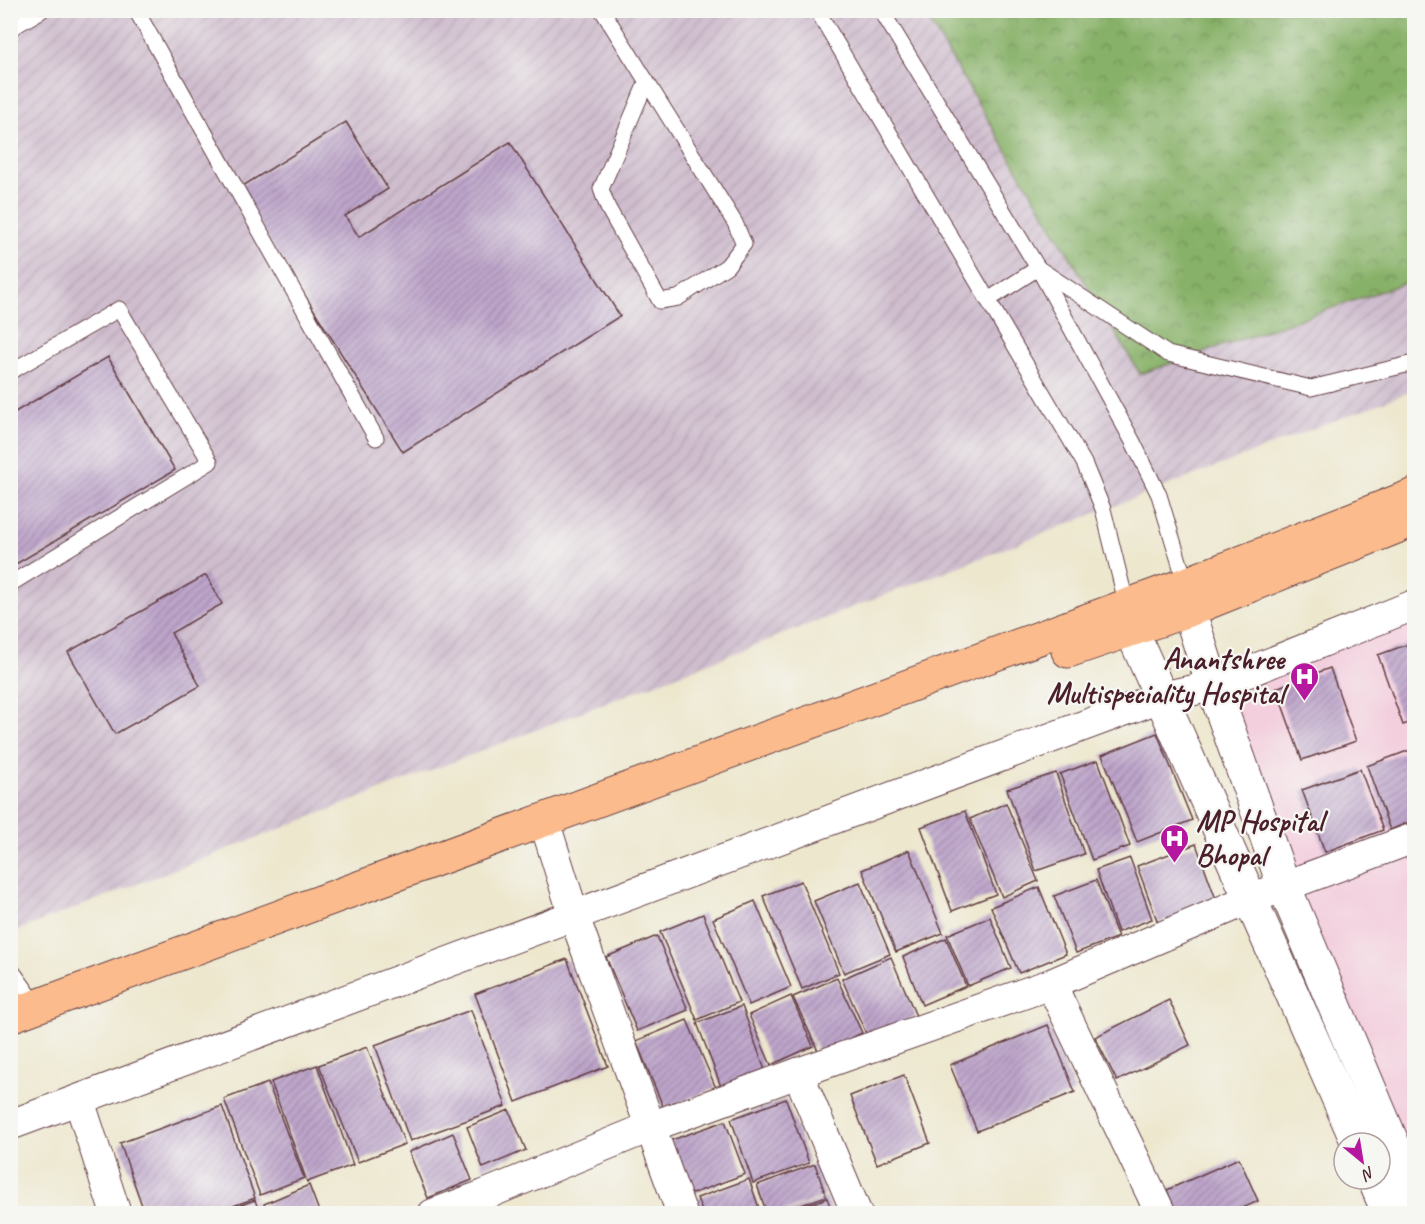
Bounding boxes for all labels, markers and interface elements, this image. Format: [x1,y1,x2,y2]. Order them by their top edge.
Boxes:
place label: Anantshree Multispeciality Hospital [1047,640,1290,713]
hospital icon: Anantshree Multispeciality Hospital [1289,660,1321,702]
place label: MP Hospital Bhopal [1196,802,1329,874]
hospital icon: MP Hospital Bhopal [1159,822,1191,864]
north arrow [1332,1131,1392,1191]
text: N [1357,1162,1378,1186]

